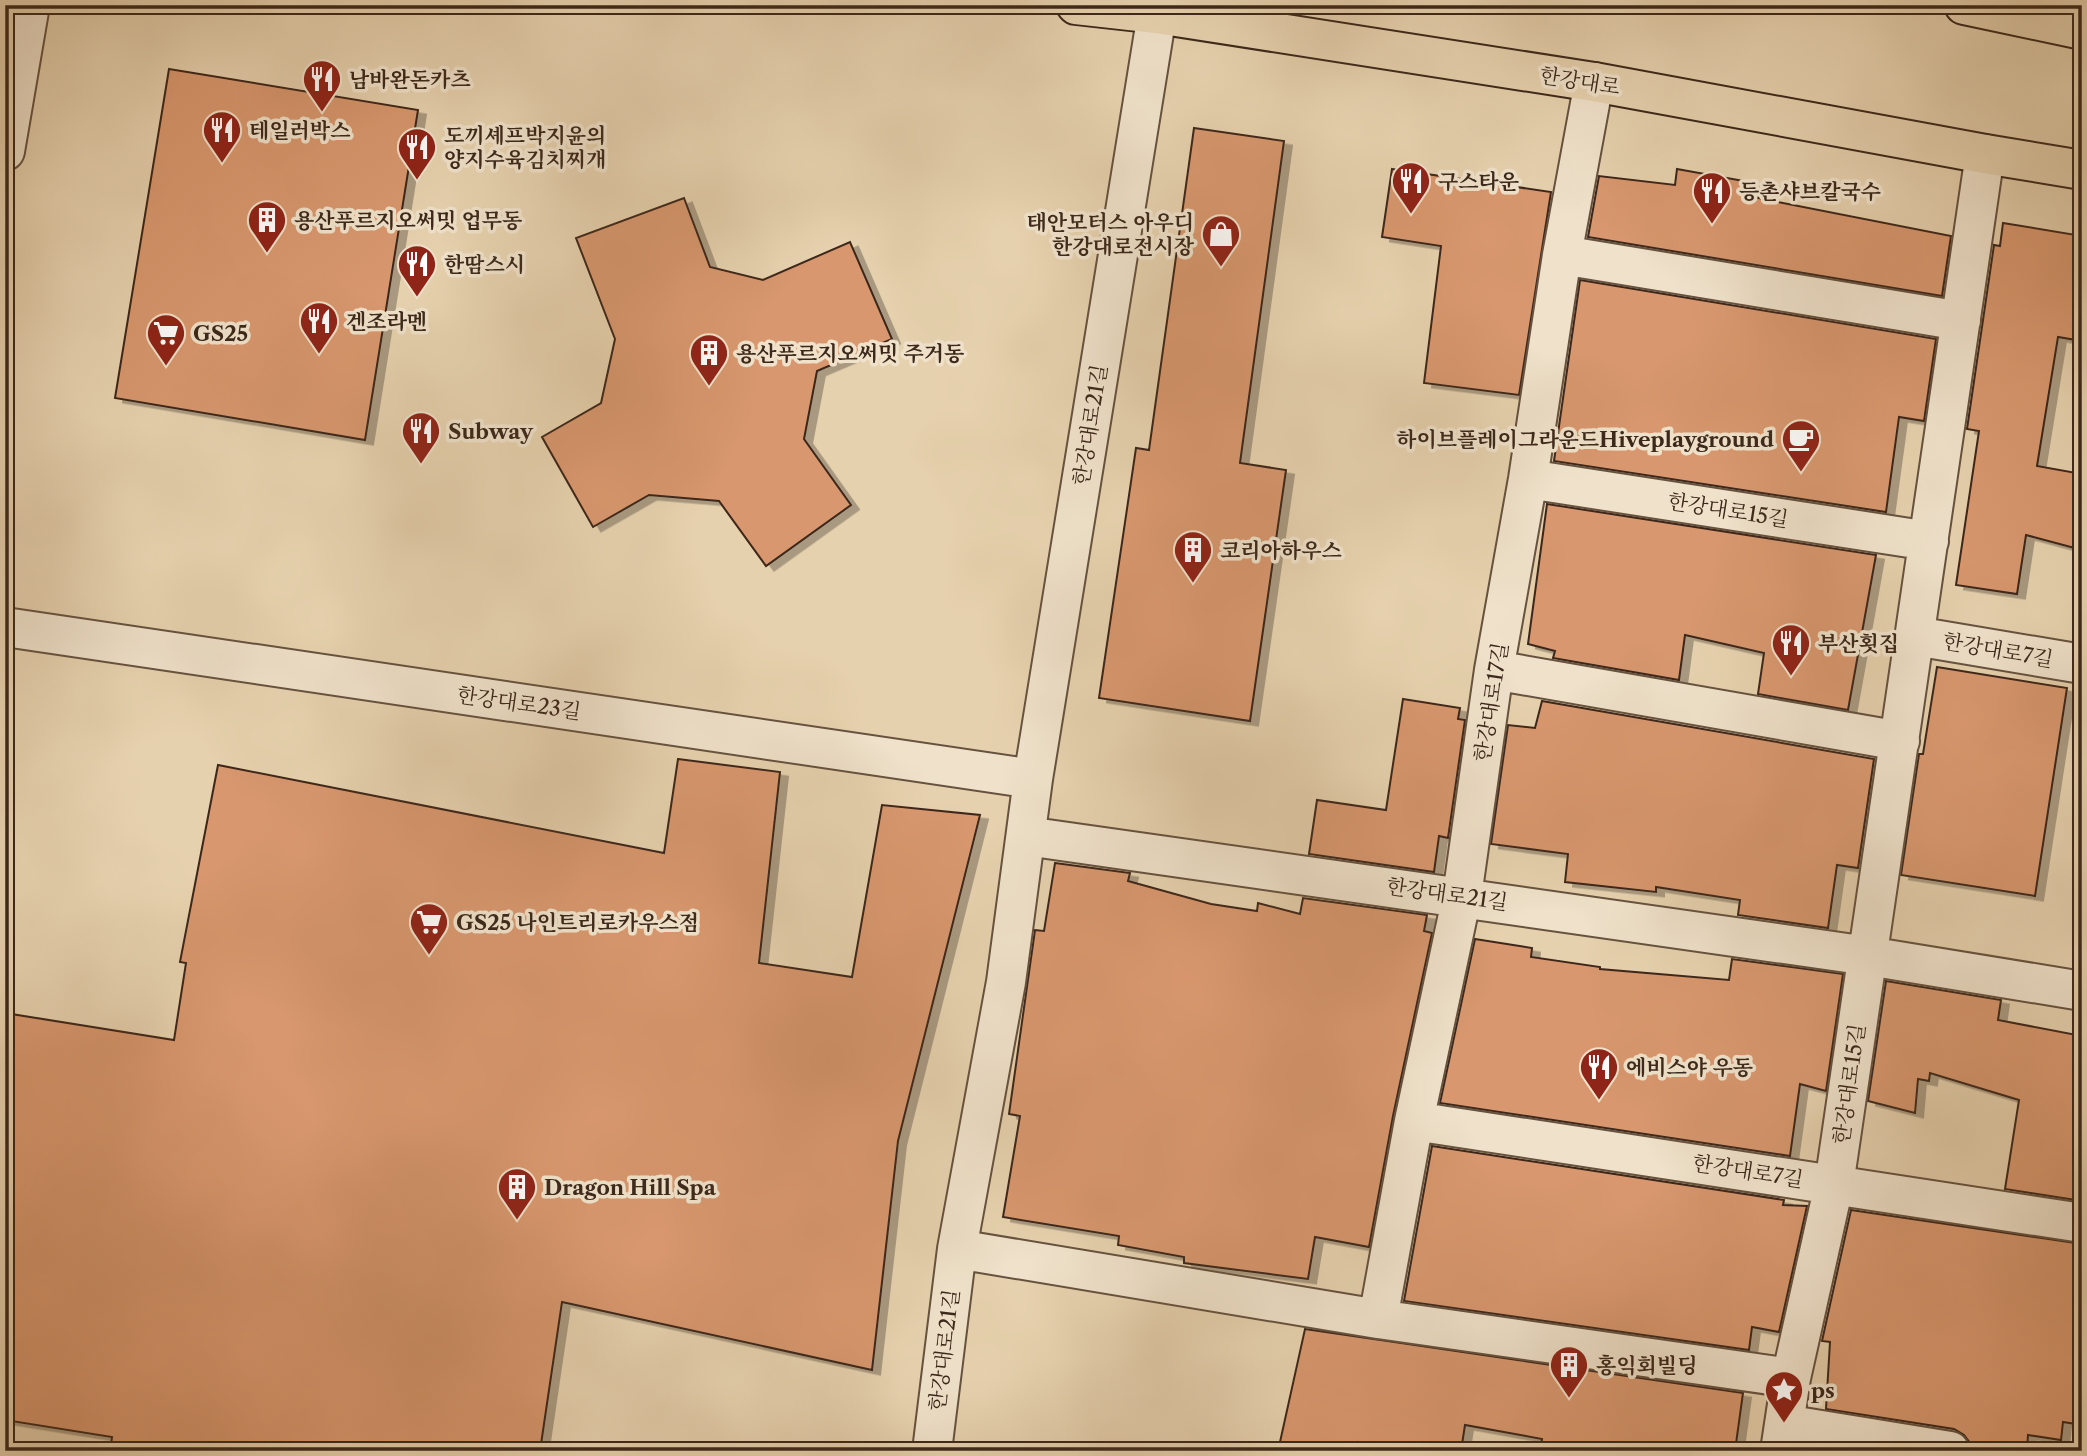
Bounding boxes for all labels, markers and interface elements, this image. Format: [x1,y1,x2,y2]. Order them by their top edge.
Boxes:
restaurant icon: 남바완돈카츠 [301,58,343,113]
street label: 한강대로 [1538,62,1622,100]
place label: 남바완돈카츠 [349,67,471,92]
restaurant icon: 테일러박스 [201,109,243,164]
place label: 테일러박스 [249,118,350,143]
place label: 도끼셰프박지윤의 양지수육김치찌개 [444,123,606,172]
restaurant icon: 도끼셰프박지윤의 양지수육김치찌개 [396,126,438,181]
restaurant icon: 구스타운 [1390,160,1432,215]
place label: 구스타운 [1438,169,1519,194]
restaurant icon: 등촌샤브칼국수 [1691,170,1733,225]
place label: 등촌샤브칼국수 [1739,179,1881,204]
building icon: 용산푸르지오써밋 업무동 [246,199,288,254]
place label: 용산푸르지오써밋 업무동 [294,208,522,233]
place label: 태안모터스 아우디 한강대로전시장 [1026,210,1195,259]
shop icon: 태안모터스 아우디 한강대로전시장 [1200,213,1242,268]
restaurant icon: 한땀스시 [396,243,438,298]
place label: 한땀스시 [444,252,525,277]
restaurant icon: 겐조라멘 [298,300,340,355]
place label: 겐조라멘 [346,309,427,334]
supermarket icon: GS25 [145,312,187,367]
place label: GS25 [193,321,248,346]
building icon: 용산푸르지오써밋 주거동 [688,332,730,387]
place label: 용산푸르지오써밋 주거동 [736,341,964,366]
street label: 한강대로21길 [1068,363,1112,487]
restaurant icon: Subway [400,410,442,465]
cafe icon: 하이브플레이그라운드Hiveplayground [1780,418,1822,473]
place label: Subway [448,419,534,444]
place label: 하이브플레이그라운드Hiveplayground [1396,427,1774,452]
street label: 한강대로15길 [1666,488,1790,532]
building icon: 코리아하우스 [1172,529,1214,584]
place label: 코리아하우스 [1220,538,1342,563]
restaurant icon: 부산횟집 [1770,622,1812,677]
street label: 한강대로7길 [1941,628,2055,672]
place label: 부산횟집 [1818,631,1899,656]
street label: 한강대로17길 [1469,640,1513,764]
street label: 한강대로23길 [455,682,583,724]
street label: 한강대로21길 [1385,873,1509,915]
supermarket icon: GS25 나인트리로카우스점 [408,901,450,956]
place label: GS25 나인트리로카우스점 [456,910,699,935]
street label: 한강대로15길 [1828,1022,1870,1146]
restaurant icon: 에비스야 우동 [1578,1046,1620,1101]
place label: 에비스야 우동 [1626,1055,1753,1080]
street label: 한강대로7길 [1691,1150,1805,1192]
building icon: Dragon Hill Spa [496,1166,538,1221]
place label: Dragon Hill Spa [544,1175,717,1200]
street label: 한강대로21길 [924,1288,964,1412]
building icon: 홍익회빌딩 [1548,1344,1590,1399]
place label: 홍익회빌딩 [1596,1353,1697,1378]
place icon: ps [1763,1369,1805,1424]
place label: ps [1811,1378,1835,1403]

